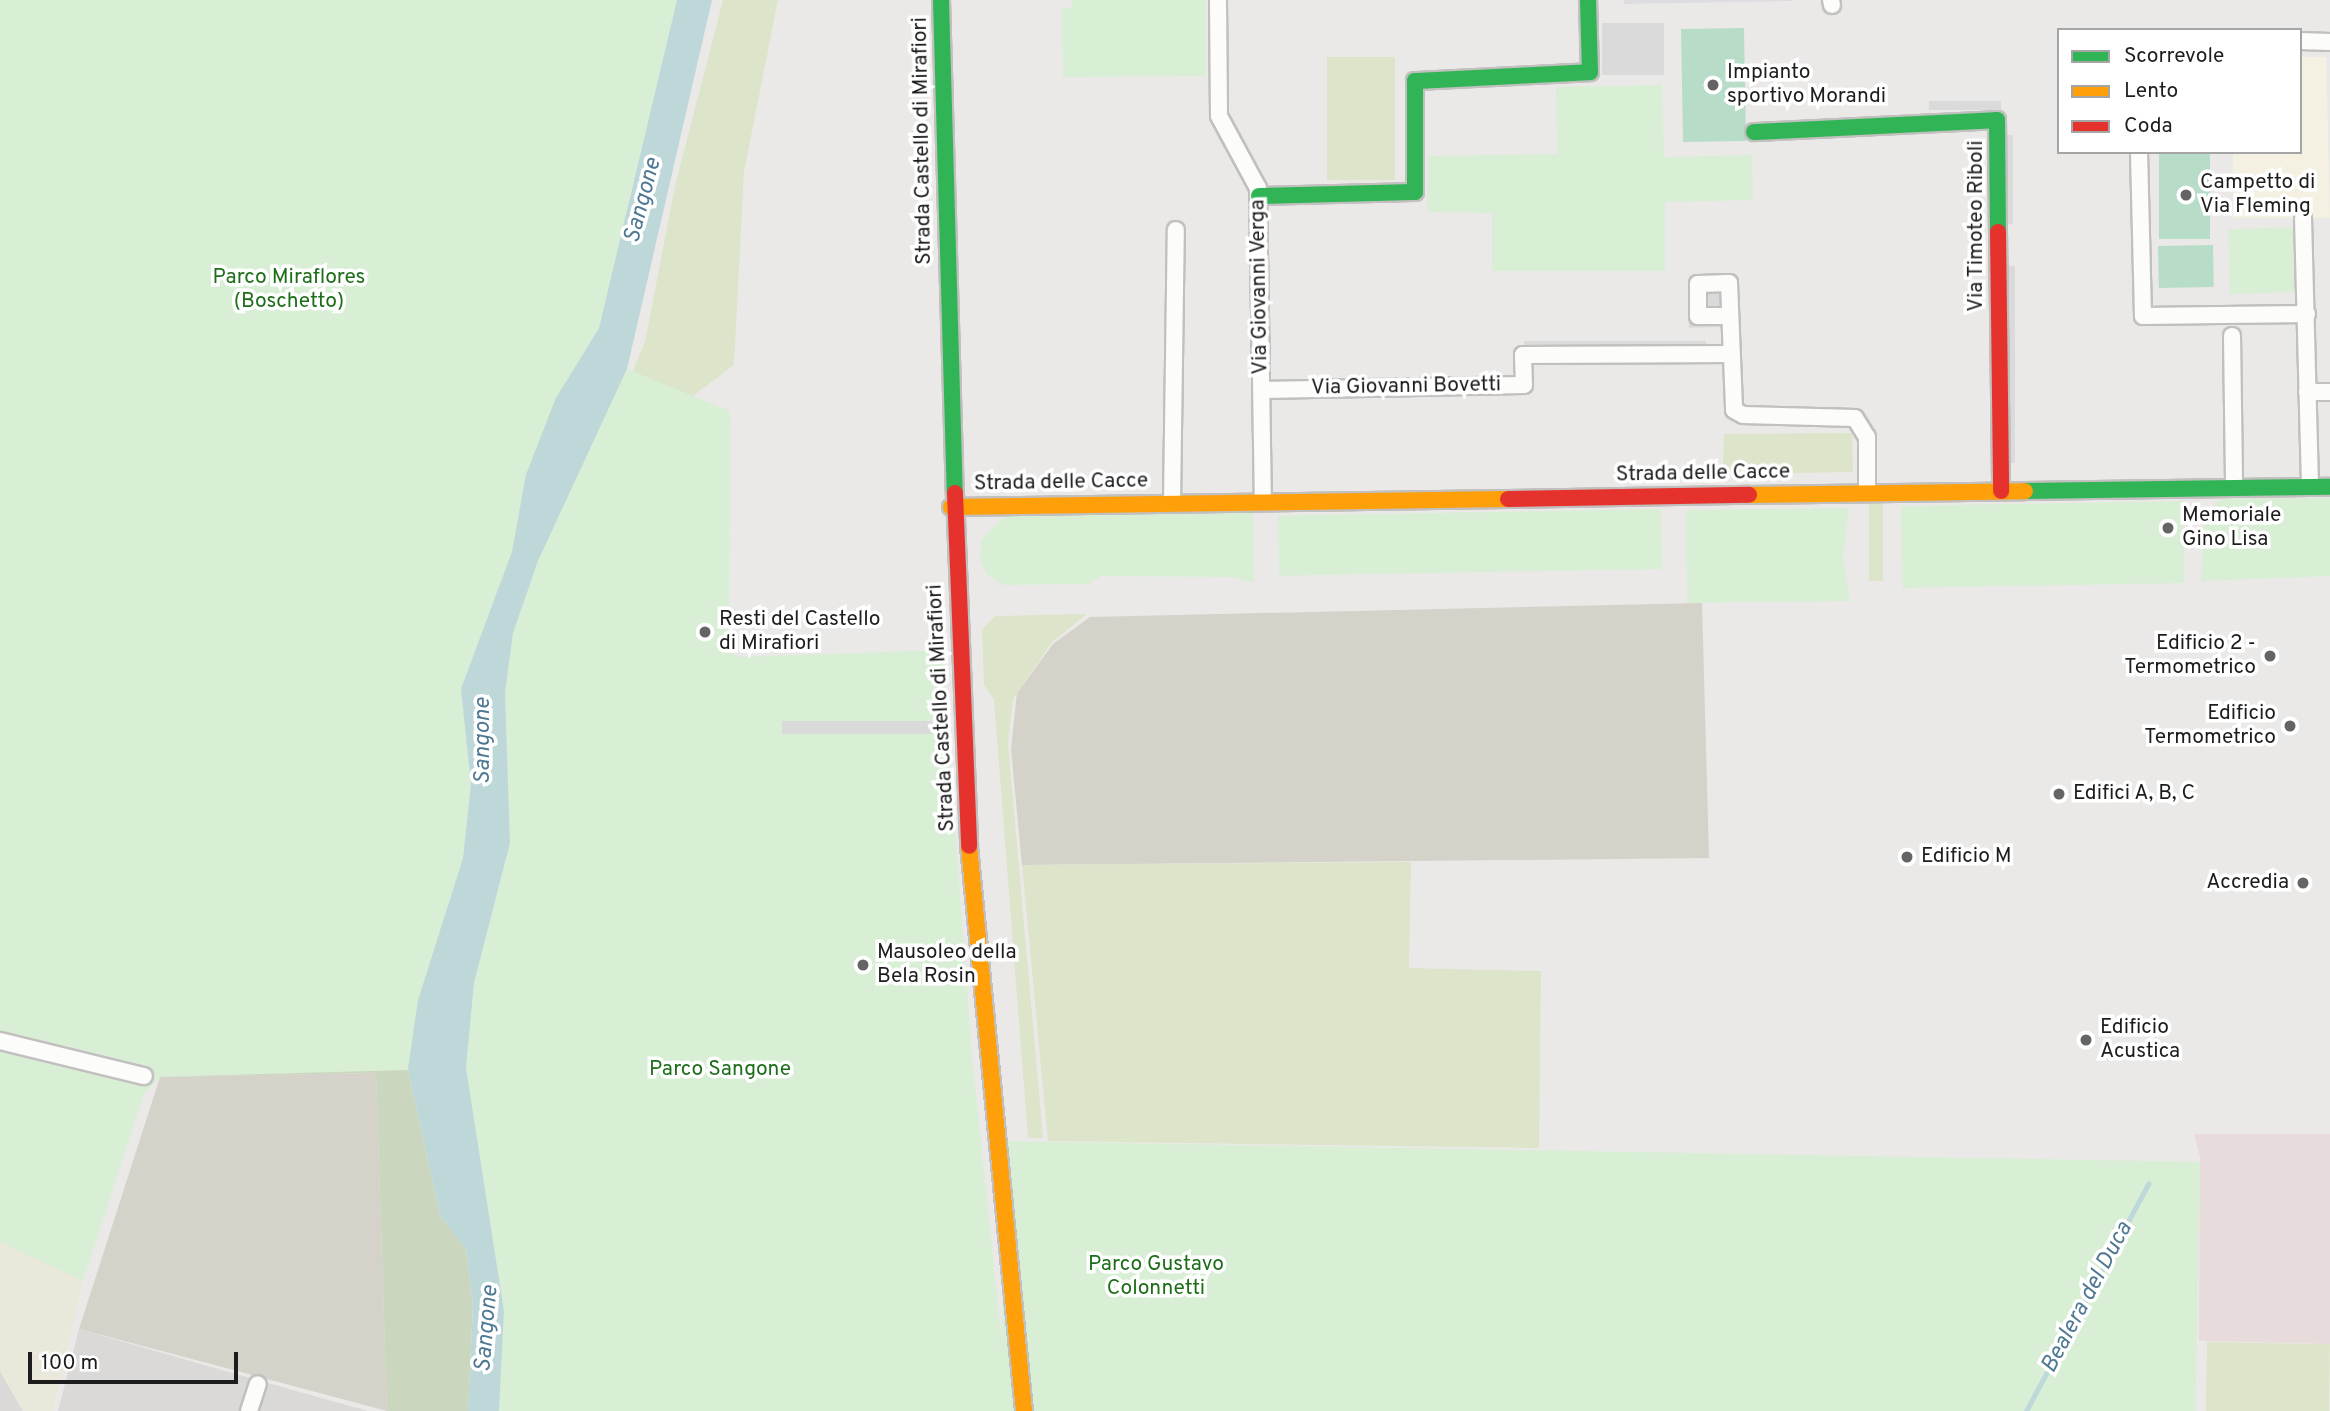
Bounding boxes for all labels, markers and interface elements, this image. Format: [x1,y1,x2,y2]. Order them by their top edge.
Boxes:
street label: Strada Castello di Mirafiori [908,17,938,265]
legend [2057,28,2302,154]
text: Scorrevole [2124,43,2224,70]
place label: Impianto sportivo Morandi [1727,60,1886,110]
marker: Impianto sportivo Morandi [1705,77,1721,93]
text: Lento [2124,78,2178,105]
text: Coda [2124,113,2173,140]
street label: Via Timoteo Riboli [1964,140,1990,312]
water label: Sangone [619,155,669,247]
place label: Campetto di Via Fleming [2200,170,2315,220]
marker: Campetto di Via Fleming [2178,187,2194,203]
street label: Via Giovanni Verga [1246,199,1274,375]
park label: Parco Miraflores (Boschetto) [213,265,365,315]
street label: Via Giovanni Bovetti [1311,373,1501,401]
street label: Strada delle Cacce [1616,460,1790,488]
street label: Strada delle Cacce [974,469,1148,497]
place label: Memoriale Gino Lisa [2182,503,2281,553]
marker: Memoriale Gino Lisa [2160,520,2176,536]
street label: Strada Castello di Mirafiori [923,584,961,832]
place label: Resti del Castello di Mirafiori [719,607,881,657]
marker: Resti del Castello di Mirafiori [697,624,713,640]
place label: Edificio 2 - Termometrico [2124,631,2256,681]
marker: Edificio 2 - Termometrico [2262,648,2278,664]
water label: Sangone [470,698,498,784]
place label: Edificio Termometrico [2144,701,2276,751]
marker: Edificio Termometrico [2282,718,2298,734]
place label: Edifici A, B, C [2073,781,2196,807]
marker: Edifici A, B, C [2051,786,2067,802]
place label: Edificio M [1921,844,2012,870]
marker: Edificio M [1899,849,1915,865]
place label: Accredia [2206,870,2289,896]
marker: Accredia [2295,875,2311,891]
place label: Mausoleo della Bela Rosin [877,940,1016,990]
marker: Mausoleo della Bela Rosin [855,957,871,973]
place label: Edificio Acustica [2100,1015,2180,1065]
marker: Edificio Acustica [2078,1032,2094,1048]
park label: Parco Sangone [649,1057,791,1083]
water label: Bealera del Duca [2037,1218,2139,1378]
park label: Parco Gustavo Colonnetti [1088,1252,1224,1302]
water label: Sangone [470,1285,506,1373]
scale bar [32,1338,242,1382]
text: 100 m [41,1350,98,1377]

